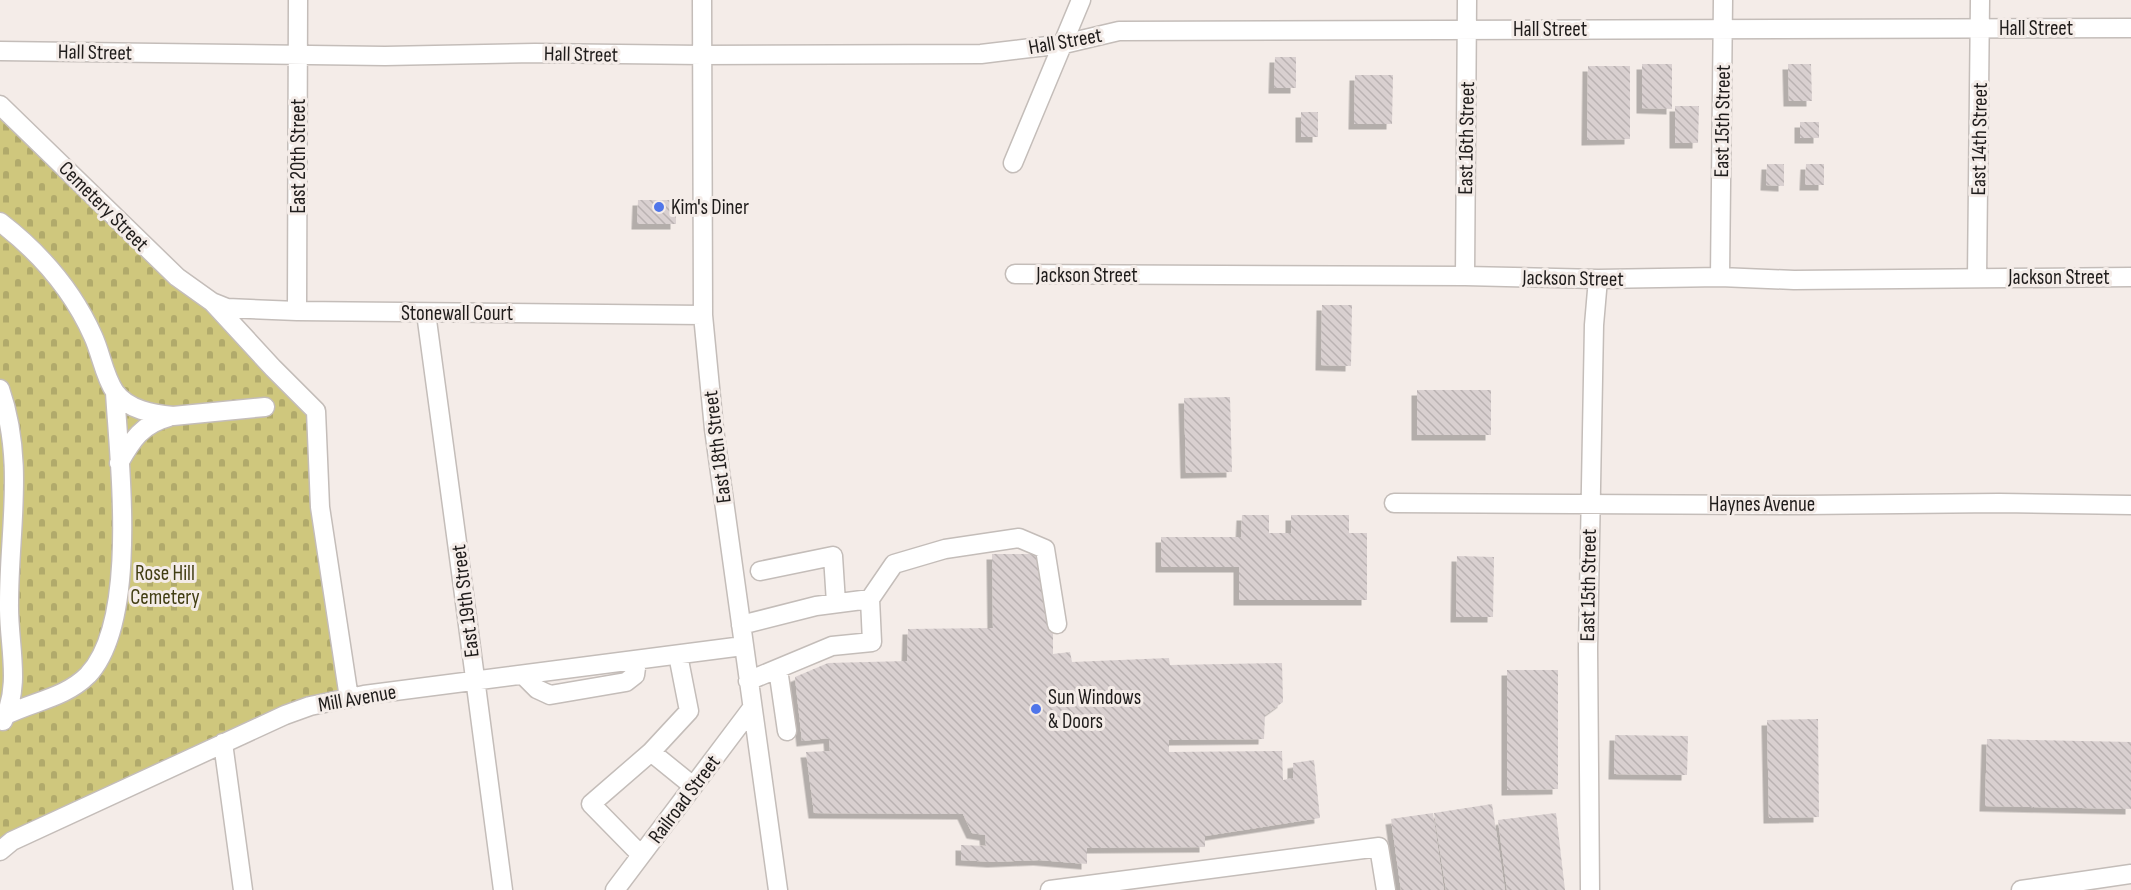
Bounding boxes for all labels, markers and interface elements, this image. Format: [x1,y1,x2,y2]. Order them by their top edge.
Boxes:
street label: Hall Street [1999,16,2073,41]
street label: Hall Street [1513,17,1587,42]
street label: Hall Street [1026,23,1104,60]
street label: Hall Street [58,39,132,66]
street label: Hall Street [544,41,618,68]
street label: East 15th Street [1709,65,1736,177]
street label: East 16th Street [1453,81,1480,195]
street label: East 14th Street [1966,82,1993,196]
street label: East 20th Street [286,99,311,213]
street label: Cemetery Street [53,156,154,257]
place label: Kim's Diner [671,195,749,220]
marker: Kim's Diner [652,200,666,214]
street label: Jackson Street [1035,263,1138,288]
street label: Jackson Street [1521,265,1624,292]
street label: Jackson Street [2007,265,2110,290]
street label: Stonewall Court [401,301,513,326]
street label: East 18th Street [698,389,737,505]
street label: Haynes Avenue [1709,492,1815,517]
street label: East 15th Street [1575,529,1602,641]
street label: East 19th Street [446,543,485,659]
park label: Rose Hill Cemetery [130,561,200,610]
street label: Mill Avenue [316,679,398,718]
place label: Sun Windows & Doors [1048,685,1141,734]
marker: Sun Windows & Doors [1029,702,1043,716]
street label: Railroad Street [643,750,726,848]

